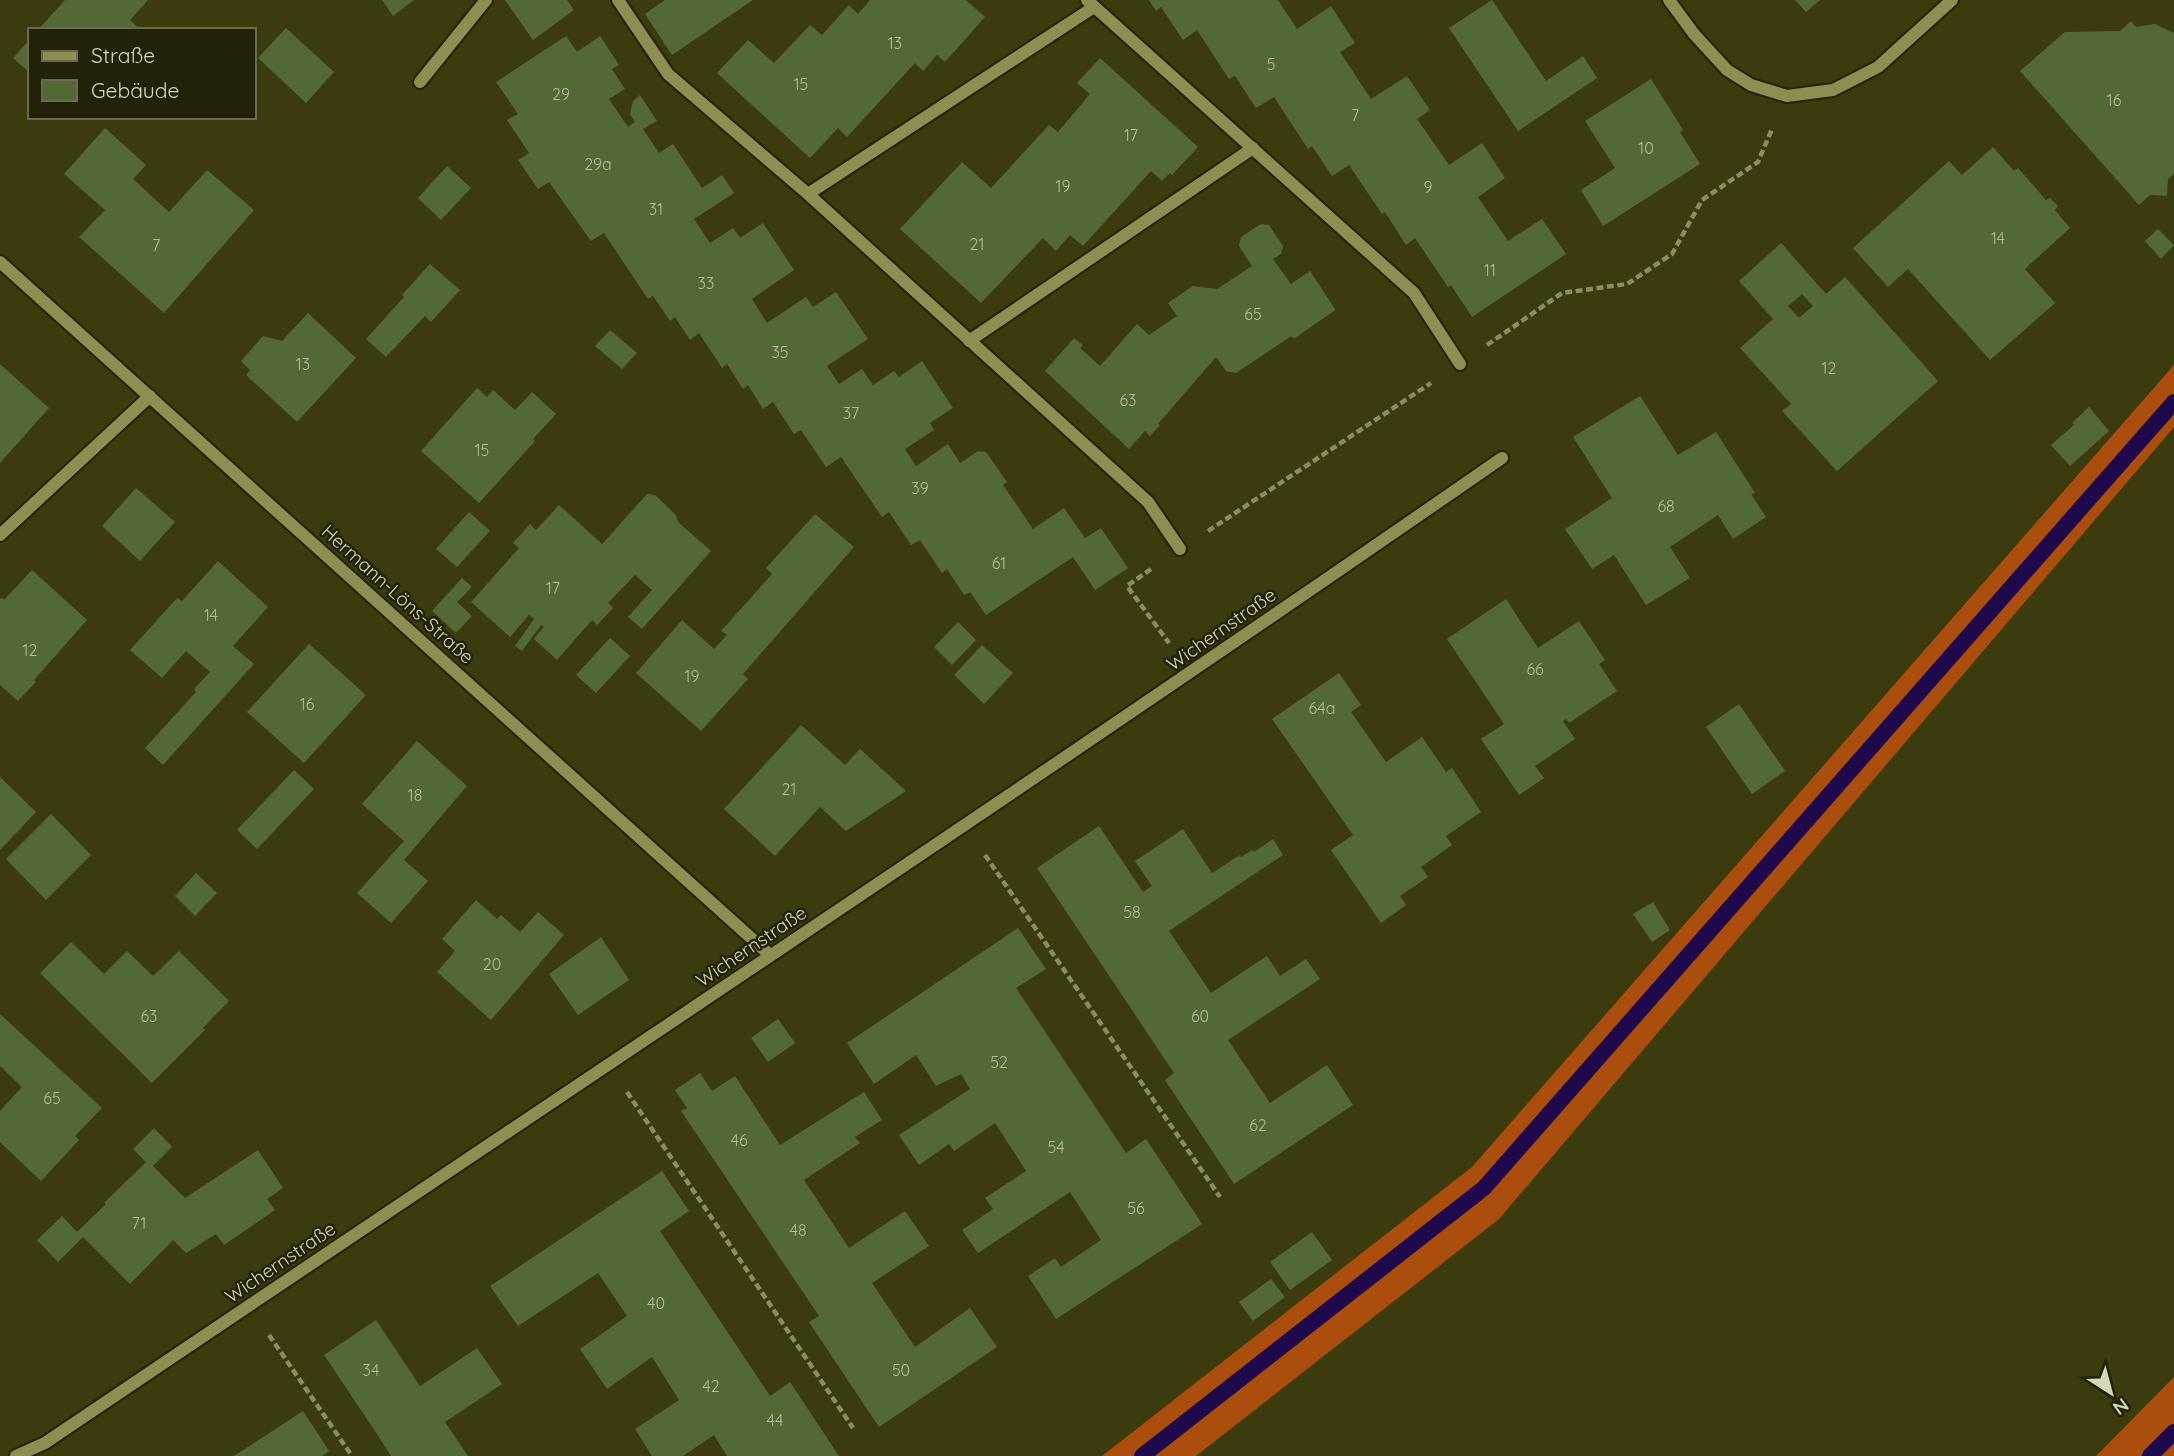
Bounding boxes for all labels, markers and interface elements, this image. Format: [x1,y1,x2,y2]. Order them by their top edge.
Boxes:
legend [28,28,256,119]
house number: 13 [888,33,902,53]
text: Straße [91,42,155,68]
house number: 5 [1267,54,1275,74]
house number: 15 [794,74,808,94]
text: Gebäude [91,77,179,103]
house number: 29 [552,84,570,104]
house number: 16 [2107,90,2122,110]
house number: 7 [1351,105,1359,125]
house number: 17 [1124,125,1138,145]
house number: 10 [1638,138,1654,158]
house number: 29a [584,154,612,174]
house number: 19 [1056,176,1070,196]
house number: 9 [1424,177,1433,197]
house number: 31 [649,199,663,219]
house number: 14 [1991,228,2005,248]
house number: 21 [970,234,984,254]
house number: 7 [152,235,160,255]
house number: 11 [1484,260,1496,280]
house number: 33 [698,273,714,293]
house number: 65 [1244,304,1262,324]
house number: 35 [771,342,789,362]
house number: 13 [296,354,310,374]
house number: 12 [1822,358,1837,378]
house number: 63 [1120,390,1137,410]
house number: 37 [843,403,859,423]
house number: 15 [475,440,489,460]
house number: 39 [911,478,929,498]
house number: 68 [1657,496,1675,516]
street label: Hermann-Löns-Straße [317,519,479,669]
house number: 61 [992,553,1006,573]
house number: 17 [546,578,560,598]
street label: Wichernstraße [1162,582,1280,676]
house number: 14 [204,605,218,625]
house number: 12 [23,640,38,660]
house number: 66 [1526,659,1544,679]
house number: 19 [685,666,699,686]
house number: 16 [300,694,315,714]
house number: 64a [1309,698,1335,718]
house number: 21 [782,779,796,799]
house number: 18 [408,785,422,805]
street label: Wichernstraße [691,900,811,992]
house number: 58 [1123,902,1141,922]
house number: 20 [483,954,501,974]
house number: 63 [141,1006,158,1026]
house number: 60 [1191,1006,1209,1026]
house number: 52 [990,1052,1008,1072]
house number: 65 [43,1088,61,1108]
house number: 62 [1249,1115,1267,1135]
house number: 46 [730,1130,748,1150]
house number: 54 [1047,1137,1065,1157]
house number: 56 [1127,1198,1145,1218]
house number: 71 [132,1213,146,1233]
street label: Wichernstraße [220,1216,340,1308]
house number: 48 [789,1220,807,1240]
house number: 40 [647,1293,665,1313]
north arrow [2076,1358,2146,1428]
house number: 34 [363,1360,379,1380]
house number: 50 [892,1360,910,1380]
house number: 42 [702,1376,720,1396]
text: N [2108,1393,2134,1421]
house number: 44 [767,1410,783,1430]

